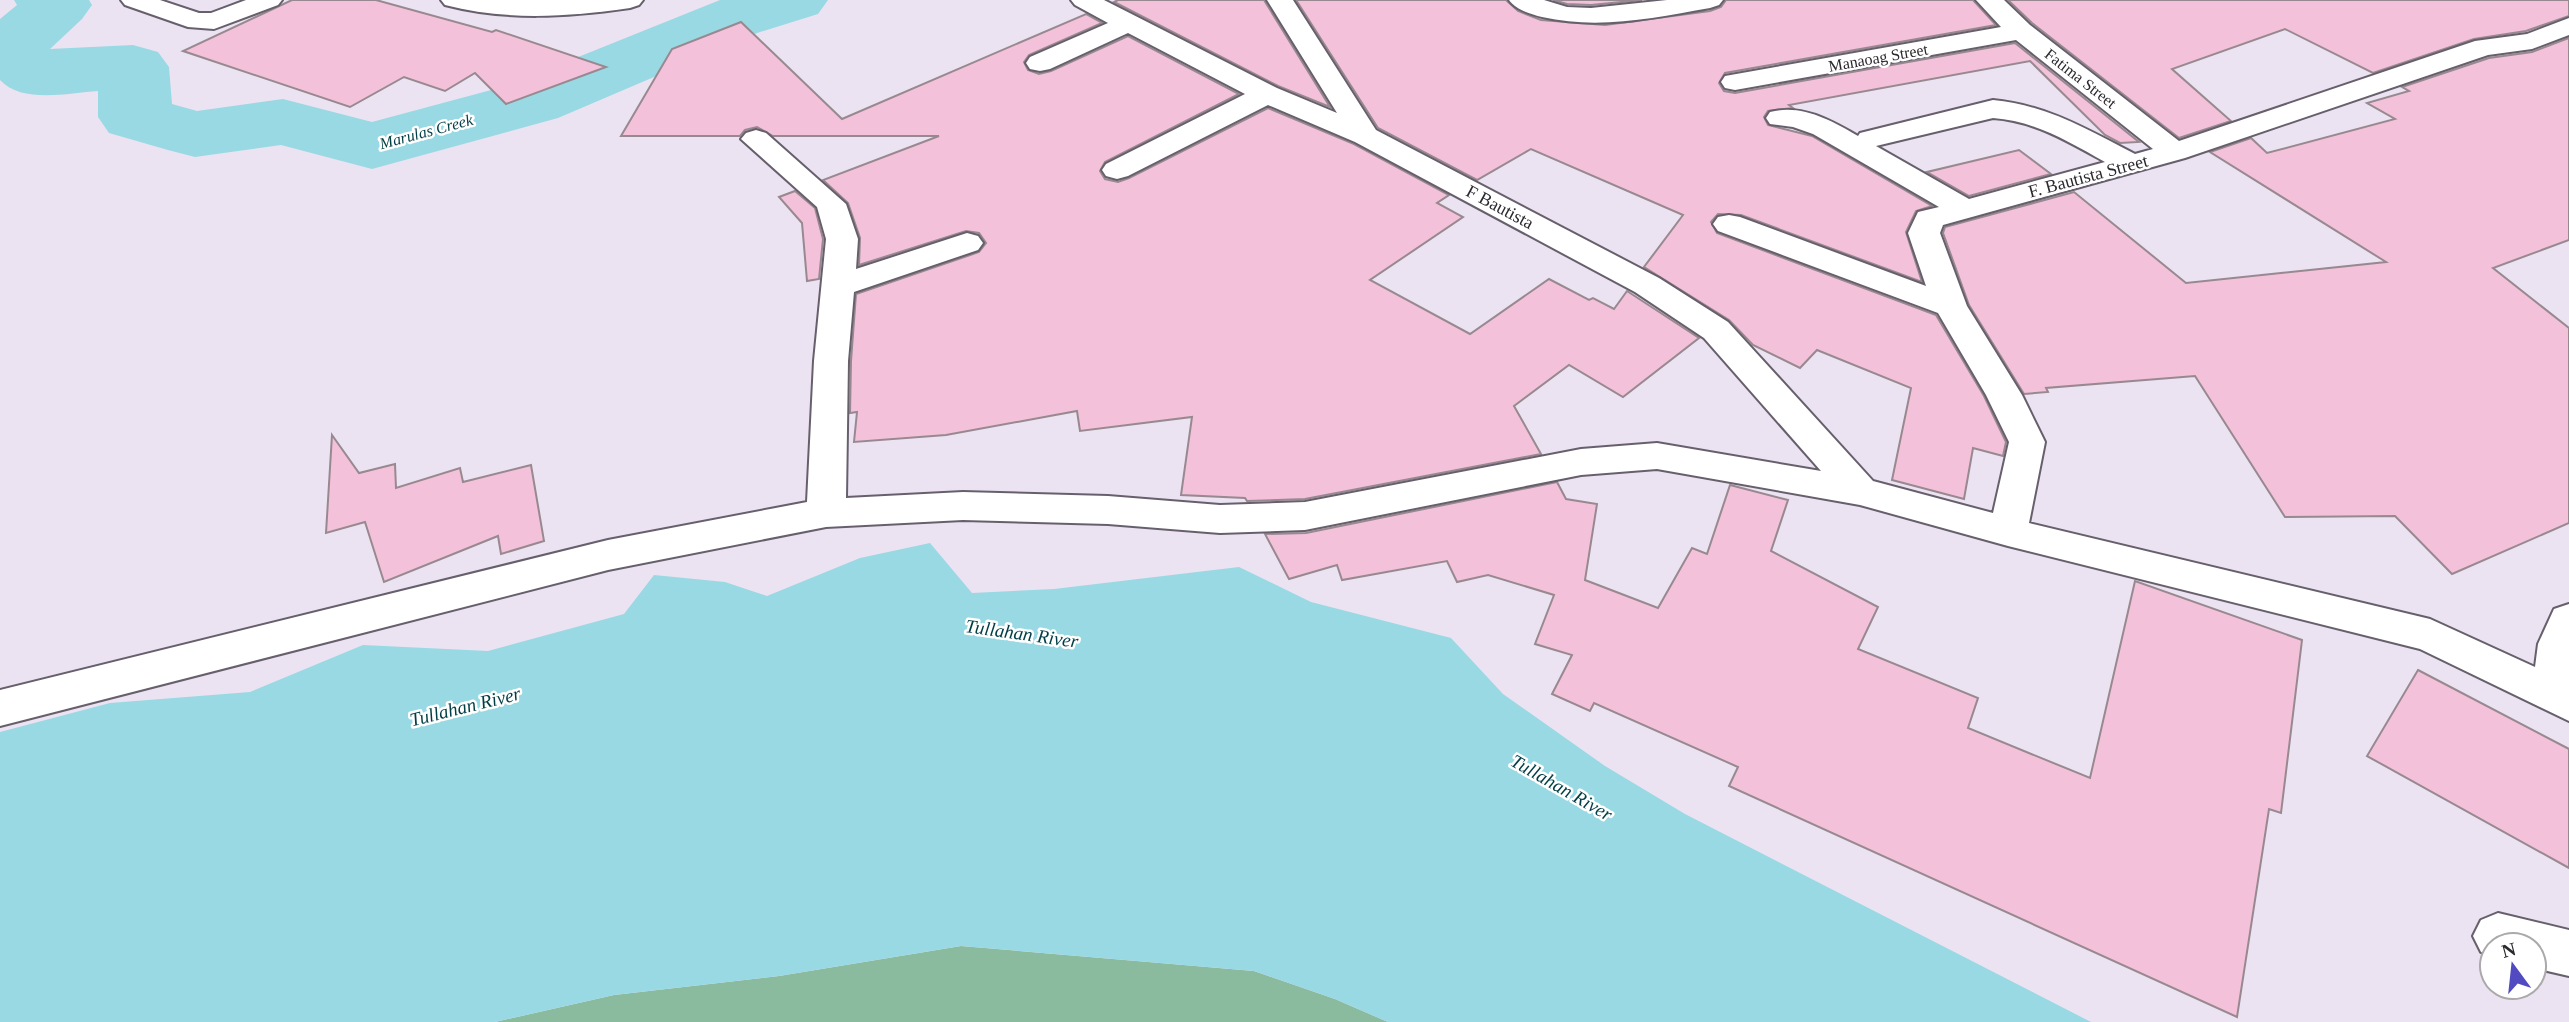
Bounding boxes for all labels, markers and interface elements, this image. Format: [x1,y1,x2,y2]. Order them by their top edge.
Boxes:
street label: Manaoag Street [1827,40,1930,76]
street label: Fatima Street [2042,45,2120,112]
water label: Marulas Creek [377,111,475,152]
street label: F. Bautista Street [2026,150,2150,202]
street label: F Bautista [1463,181,1537,233]
water label: Tullahan River [964,615,1080,652]
water label: Tullahan River [408,682,523,730]
water label: Tullahan River [1507,750,1617,825]
north arrow [2478,931,2548,1001]
text: N [2499,938,2518,962]

